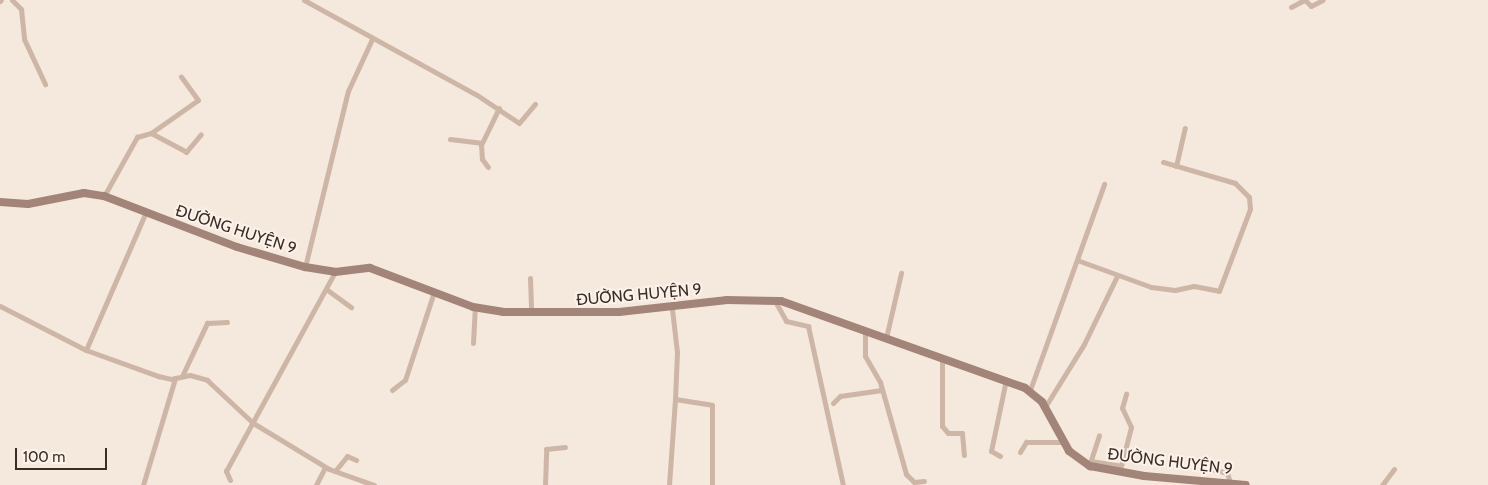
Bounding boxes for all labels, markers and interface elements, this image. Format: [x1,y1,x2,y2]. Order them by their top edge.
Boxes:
street label: ĐƯỜNG HUYỆN 9 [173,201,299,259]
street label: ĐƯỜNG HUYỆN 9 [575,280,703,310]
scale bar [18,438,110,470]
street label: ĐƯỜNG HUYỆN 9 [1106,445,1234,479]
text: 100 m [23,448,65,466]

